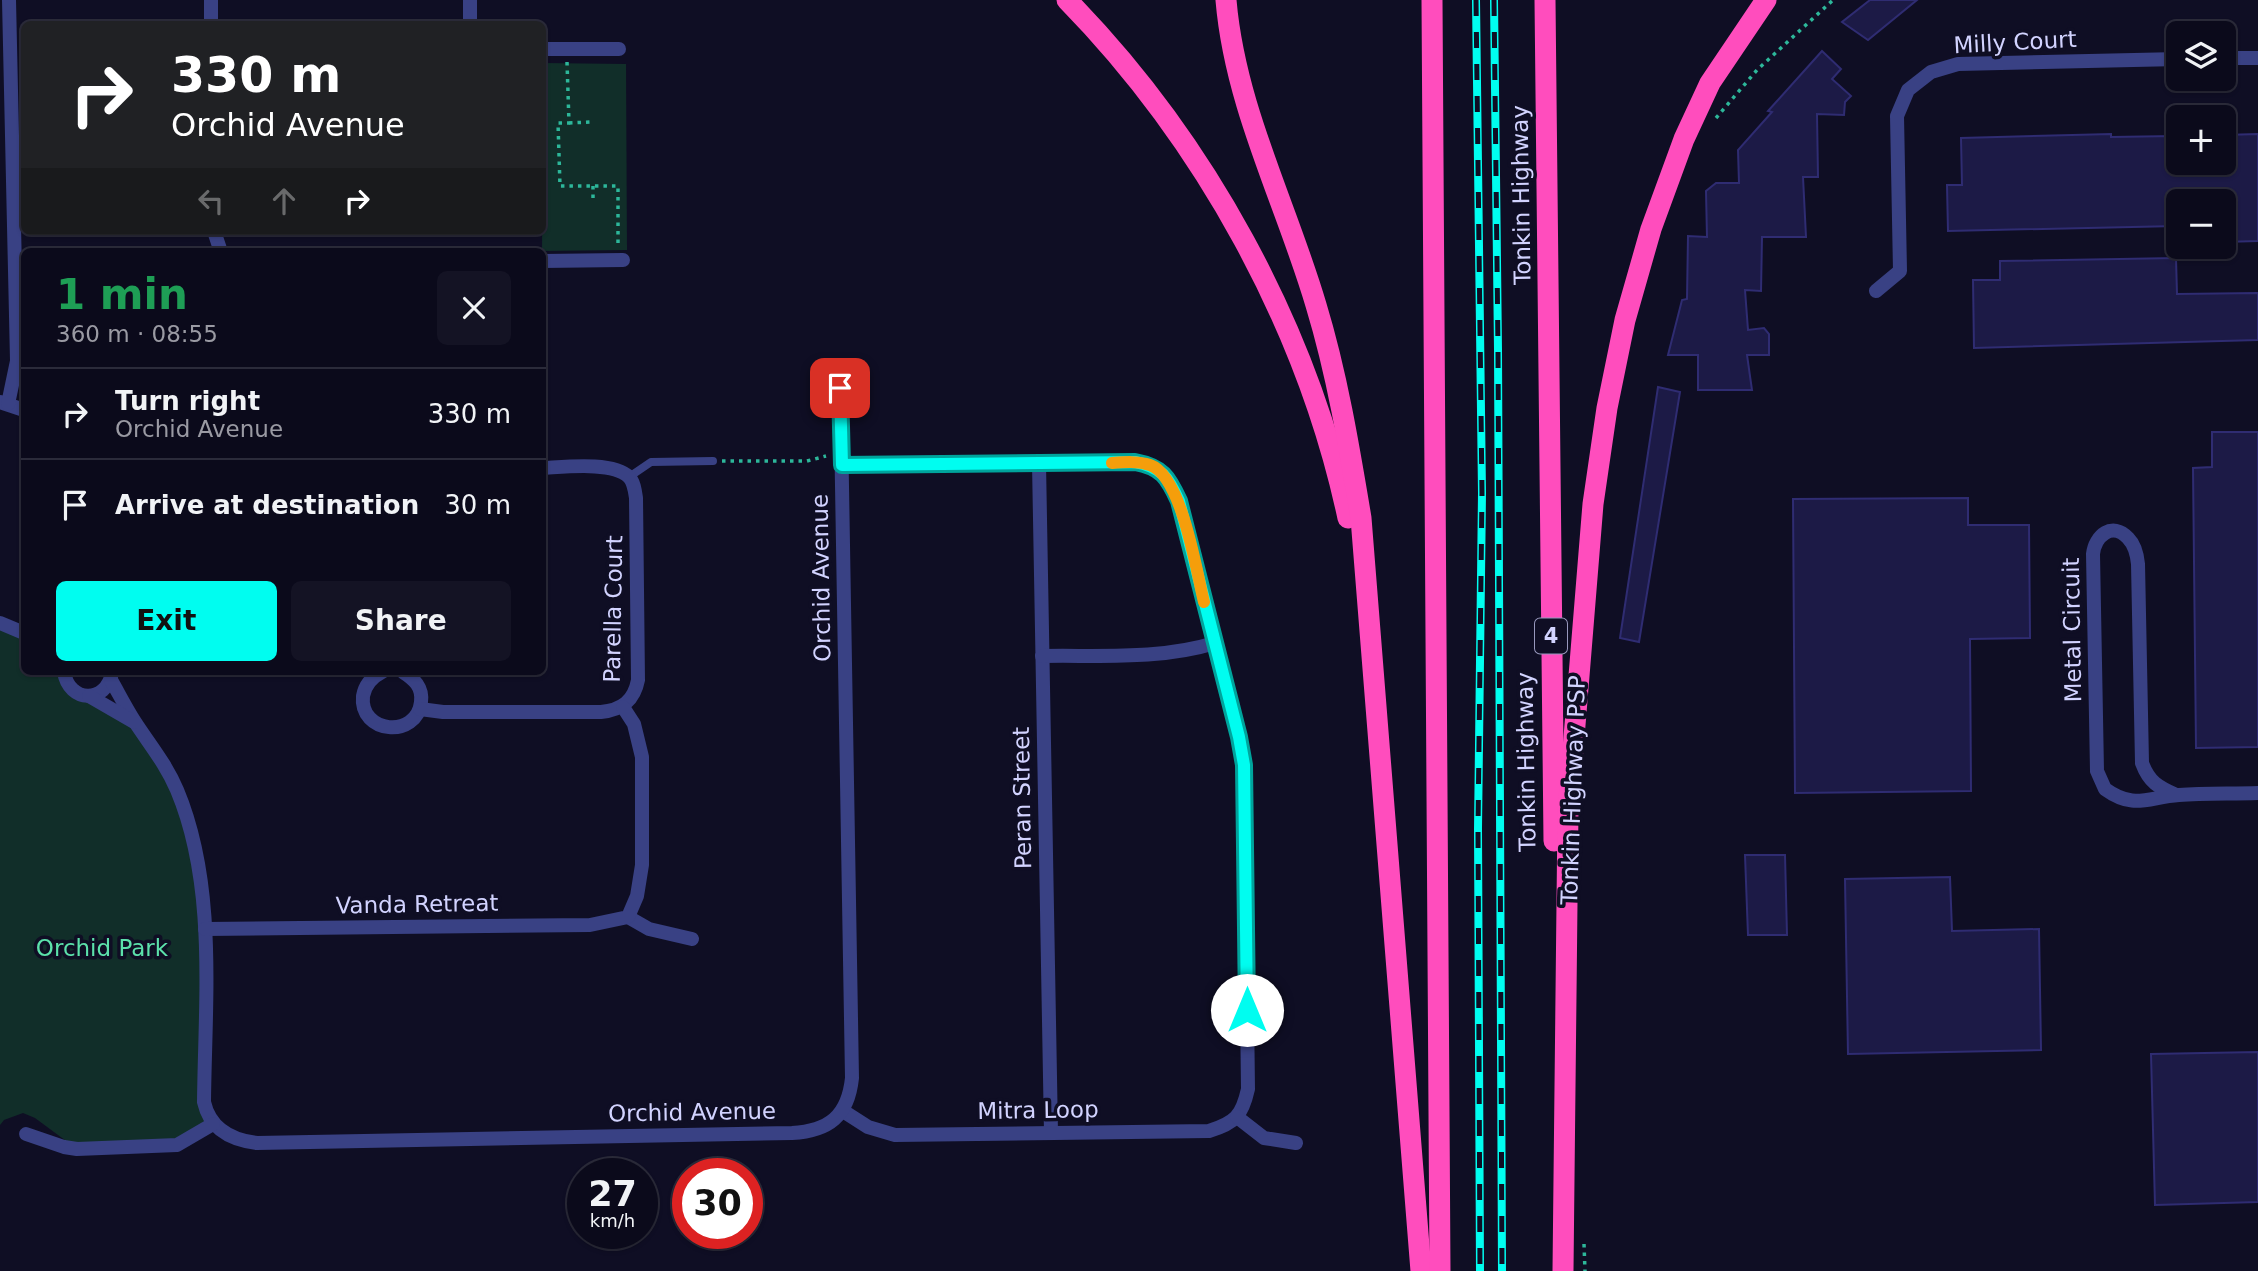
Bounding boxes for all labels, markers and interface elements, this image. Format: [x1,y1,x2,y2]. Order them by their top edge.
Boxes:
map controls [2166,21,2236,259]
button: layers [2166,21,2236,91]
street label: Milly Court [1953,26,2077,58]
text: 330 m [171,47,341,104]
icon: right [56,49,147,140]
street label: Tonkin Highway [1506,105,1536,286]
button: + [2166,105,2236,175]
text: Orchid Avenue [171,106,405,144]
icon: left [192,182,230,220]
icon: ahead [265,182,303,220]
icon: right [338,182,376,220]
button: − [2166,189,2236,259]
text: 1 min [56,270,188,319]
button: close [437,271,511,345]
text: 360 m · 08:55 [56,321,218,347]
pin [810,358,870,418]
icon: arrive [821,369,859,407]
text: Turn right [115,386,260,416]
icon: right [56,395,94,433]
text: 330 m [428,399,511,429]
text: Orchid Avenue [115,416,283,442]
icon: arrive [56,486,94,524]
text: Arrive at destination [115,490,419,520]
text: 30 m [444,490,511,520]
street label: Orchid Avenue [807,494,835,662]
street label: Parella Court [599,535,627,683]
street label: Metal Circuit [2058,557,2086,703]
button: Exit [56,581,277,661]
button: Share [291,581,511,661]
road number: 4 [1535,618,1567,654]
street label: Tonkin Highway [1511,672,1541,853]
street label: Tonkin Highway PSP [1556,675,1590,906]
street label: Peran Street [1008,727,1036,869]
street label: Vanda Retreat [335,890,499,918]
park label: Orchid Park [36,935,169,961]
position arrow [1210,973,1284,1047]
street label: Mitra Loop [977,1096,1099,1124]
street label: Orchid Avenue [608,1098,776,1126]
speed limit sign: 30 [672,1158,763,1249]
text: 27 [588,1174,637,1214]
text: km/h [590,1210,635,1231]

